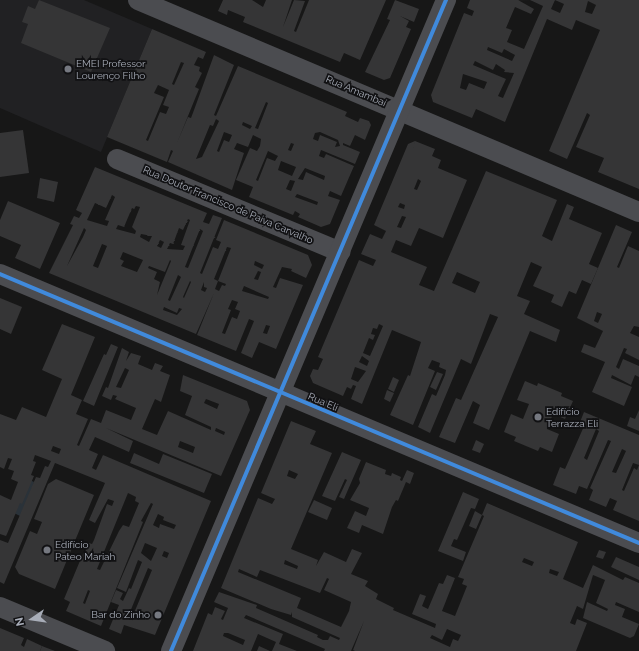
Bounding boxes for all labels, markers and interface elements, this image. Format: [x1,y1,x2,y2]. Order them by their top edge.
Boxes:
place label: EMEI Professor Lourenço Filho [76,57,146,80]
marker: EMEI Professor Lourenço Filho [63,64,73,74]
street label: Rua Amambaí [324,73,388,109]
street label: Rua Doutor Francisco de Paiva Carvalho [141,164,315,246]
street label: Rua Eli [306,390,340,414]
place label: Edifício Terrazza Eli [546,405,598,428]
marker: Edifício Terrazza Eli [533,412,543,422]
place label: Edifício Pateo Mariah [55,538,115,562]
marker: Edifício Pateo Mariah [42,545,52,555]
north arrow [12,599,52,639]
place label: Bar do Zinho [91,609,150,621]
marker: Bar do Zinho [153,610,163,620]
text: N [13,616,27,627]

